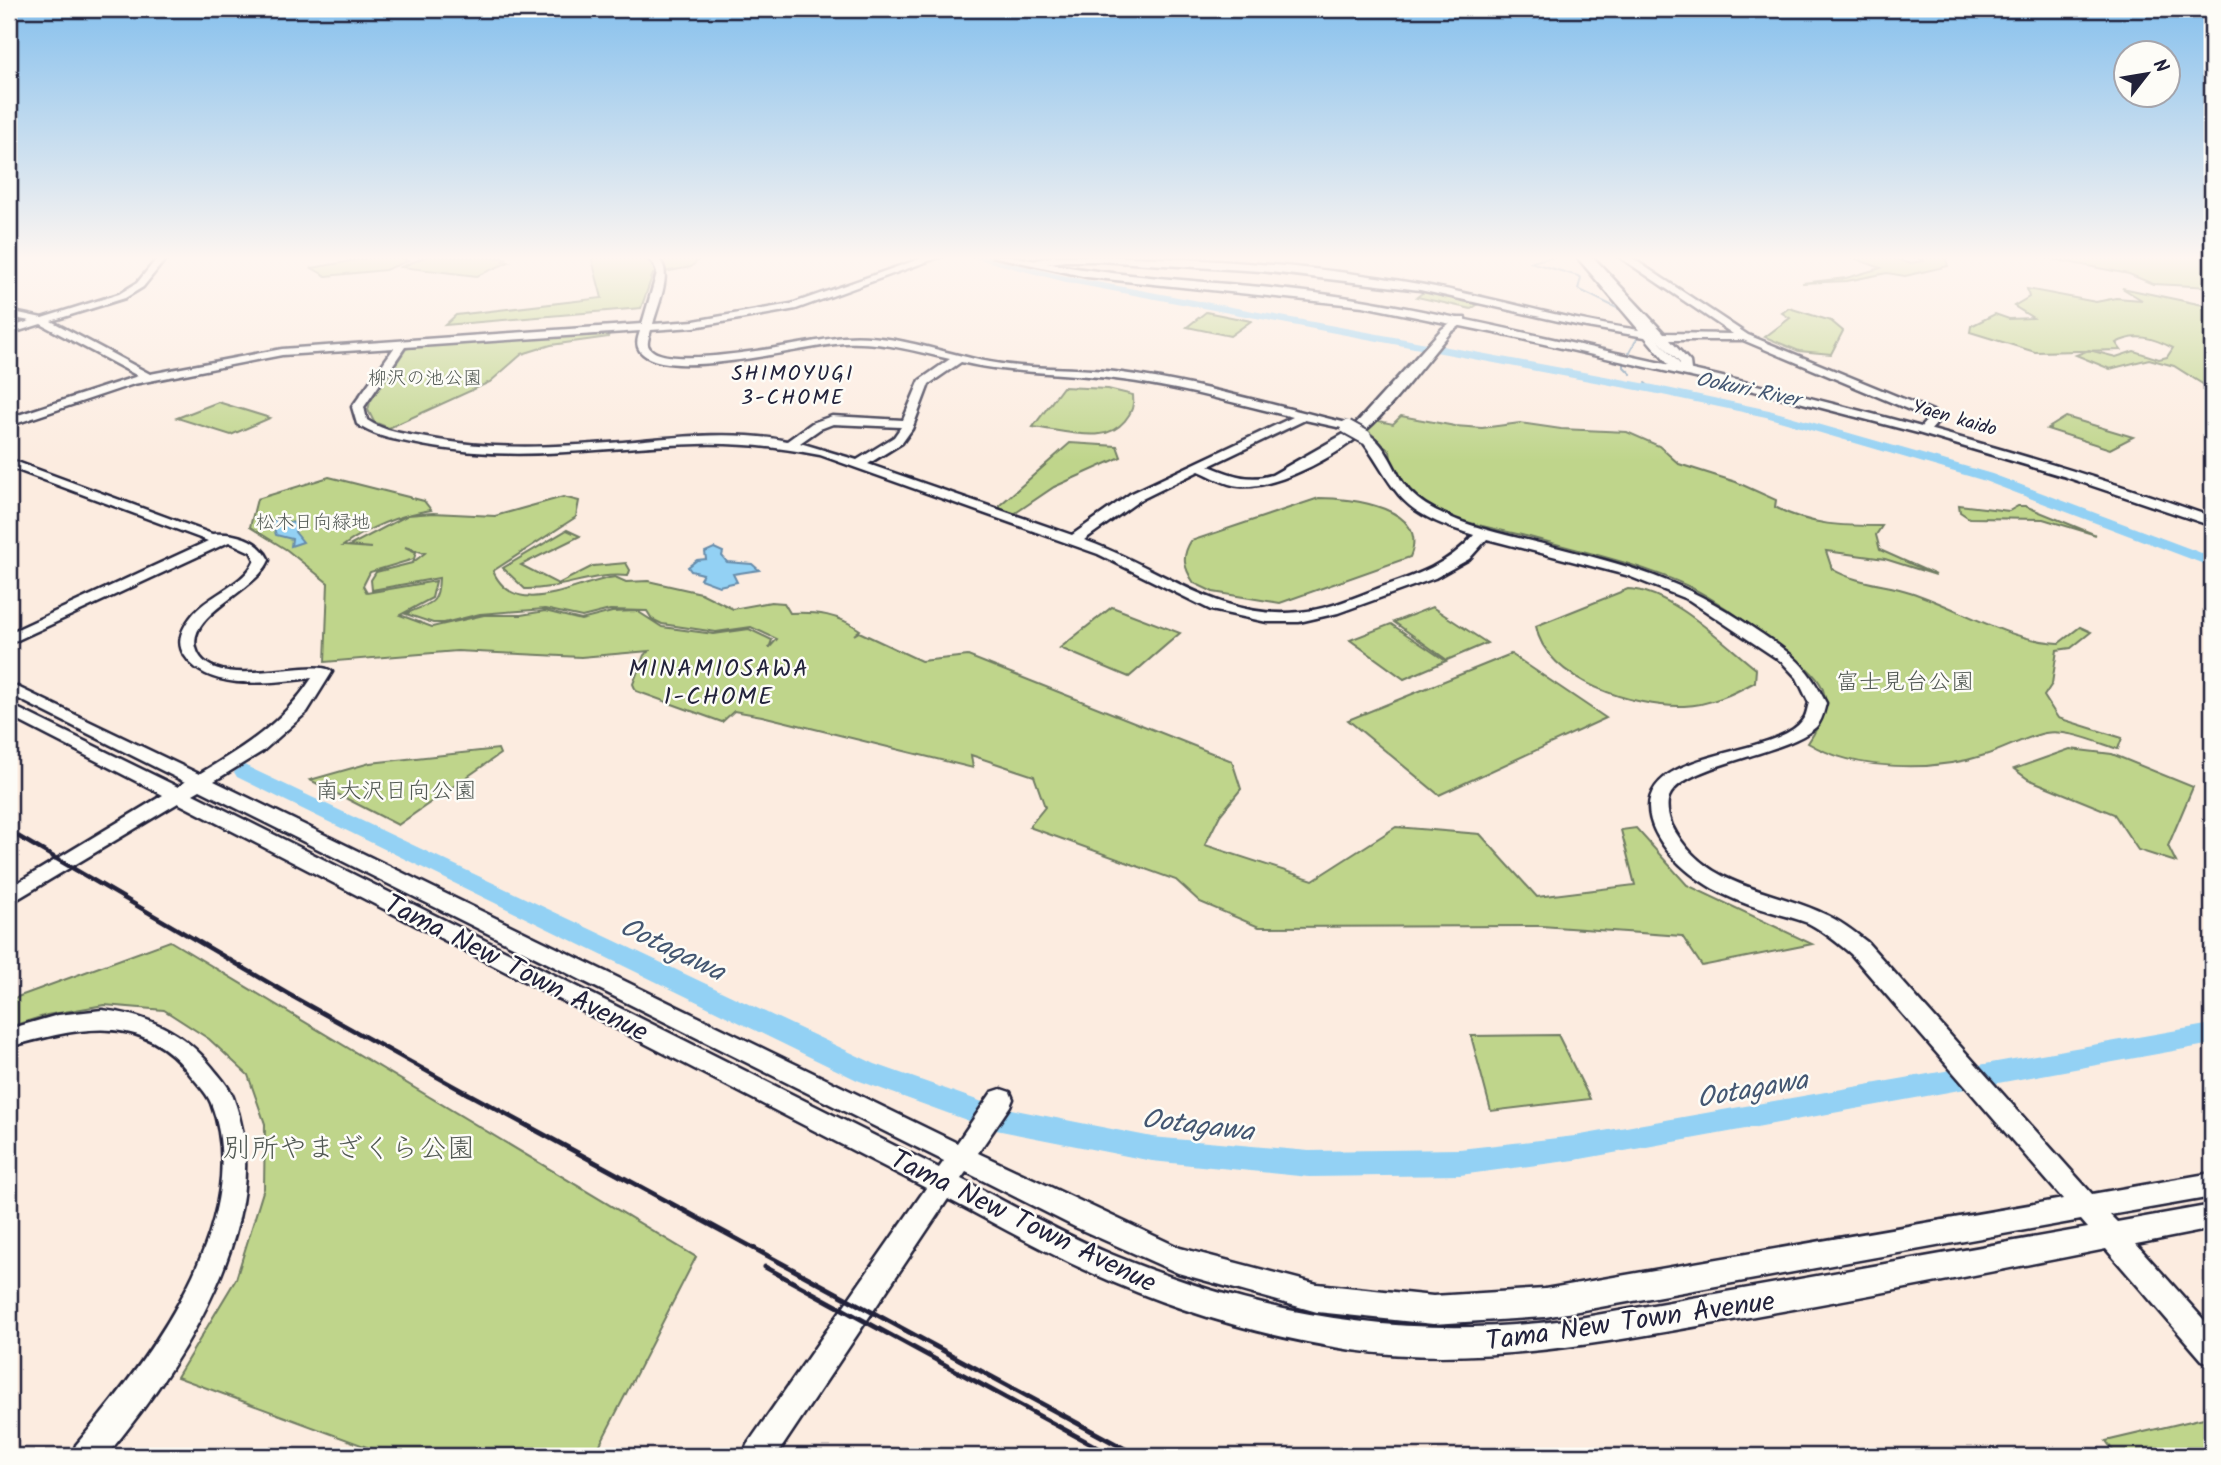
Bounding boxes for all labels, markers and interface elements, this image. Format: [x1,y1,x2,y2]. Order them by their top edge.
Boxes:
north arrow [2112,38,2182,108]
text: N [2144,53,2176,79]
district label: SHIMOYUGI 3-CHOME [731,358,855,415]
water label: Ookuri River [1693,363,1807,418]
park label: 柳沢の池公園 [368,364,482,394]
street label: Yaen kaido [1909,393,2000,445]
park label: 松木日向緑地 [256,508,370,538]
district label: MINAMIOSAWA 1-CHOME [629,650,810,717]
park label: 富士見台公園 [1836,665,1974,701]
park label: 南大沢日向公園 [316,774,477,810]
street label: Tama New Town Avenue [376,883,656,1056]
water label: Ootagawa [612,905,734,996]
water label: Ootagawa [1693,1058,1813,1122]
water label: Ootagawa [1139,1097,1258,1156]
park label: 別所やまざくら公園 [223,1127,475,1172]
street label: Tama New Town Avenue [882,1138,1164,1307]
street label: Tama New Town Avenue [1483,1280,1778,1365]

